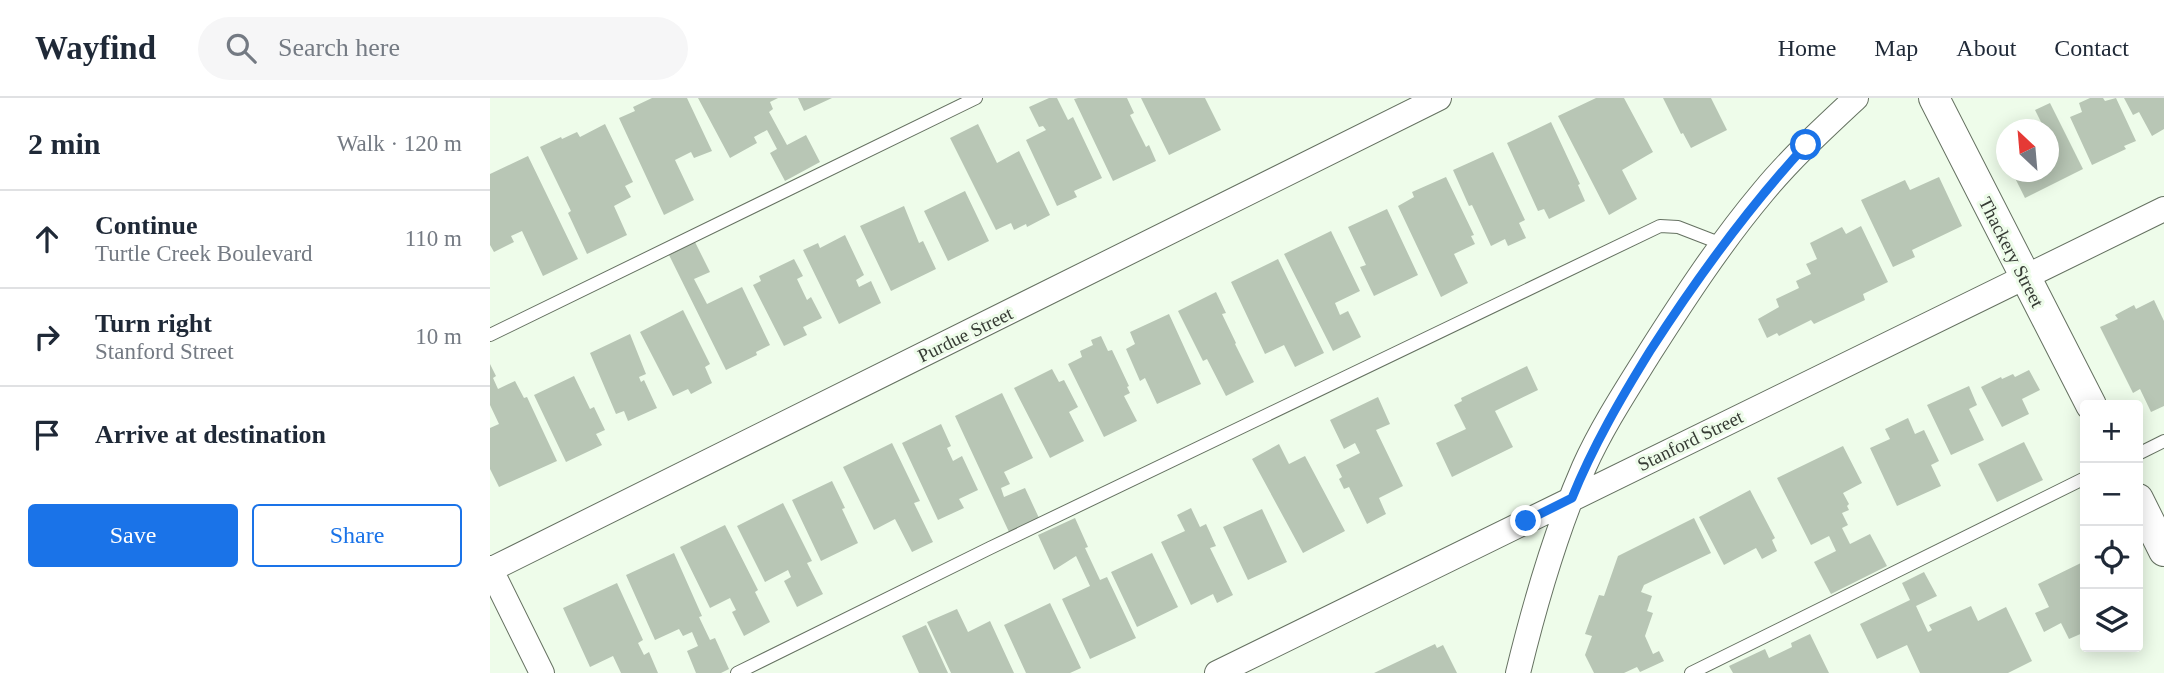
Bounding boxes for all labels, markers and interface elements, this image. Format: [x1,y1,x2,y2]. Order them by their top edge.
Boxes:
search box [198,17,688,80]
icon: search [222,29,260,67]
text: Wayfind [35,30,156,66]
text: Search here [278,33,400,62]
text: Home [1778,35,1836,61]
text: Map [1874,35,1918,61]
text: About [1956,35,2016,61]
text: Contact [2054,35,2129,61]
north arrow [1996,119,2059,182]
text: 2 min [28,127,101,160]
route start [1790,129,1821,160]
text: Walk · 120 m [337,131,462,156]
street label: Thackery Street [1975,194,2049,311]
text: Continue [95,211,198,240]
icon: ahead [28,220,66,258]
text: 110 m [405,226,462,251]
text: Turtle Creek Boulevard [95,241,313,266]
street label: Purdue Street [914,302,1017,366]
text: Turn right [95,309,212,338]
icon: right [28,318,66,356]
text: 10 m [415,324,462,349]
text: Stanford Street [95,339,234,364]
map controls [2080,400,2143,652]
button: + [2080,400,2143,463]
street label: Stanford Street [1634,406,1747,475]
icon: arrive [28,416,66,454]
text: Arrive at destination [95,420,326,449]
button: − [2080,463,2143,526]
button: Save [28,504,238,567]
button: Share [252,504,462,567]
route end [1510,505,1541,536]
button: locate [2080,526,2143,589]
button: layers [2080,589,2143,652]

